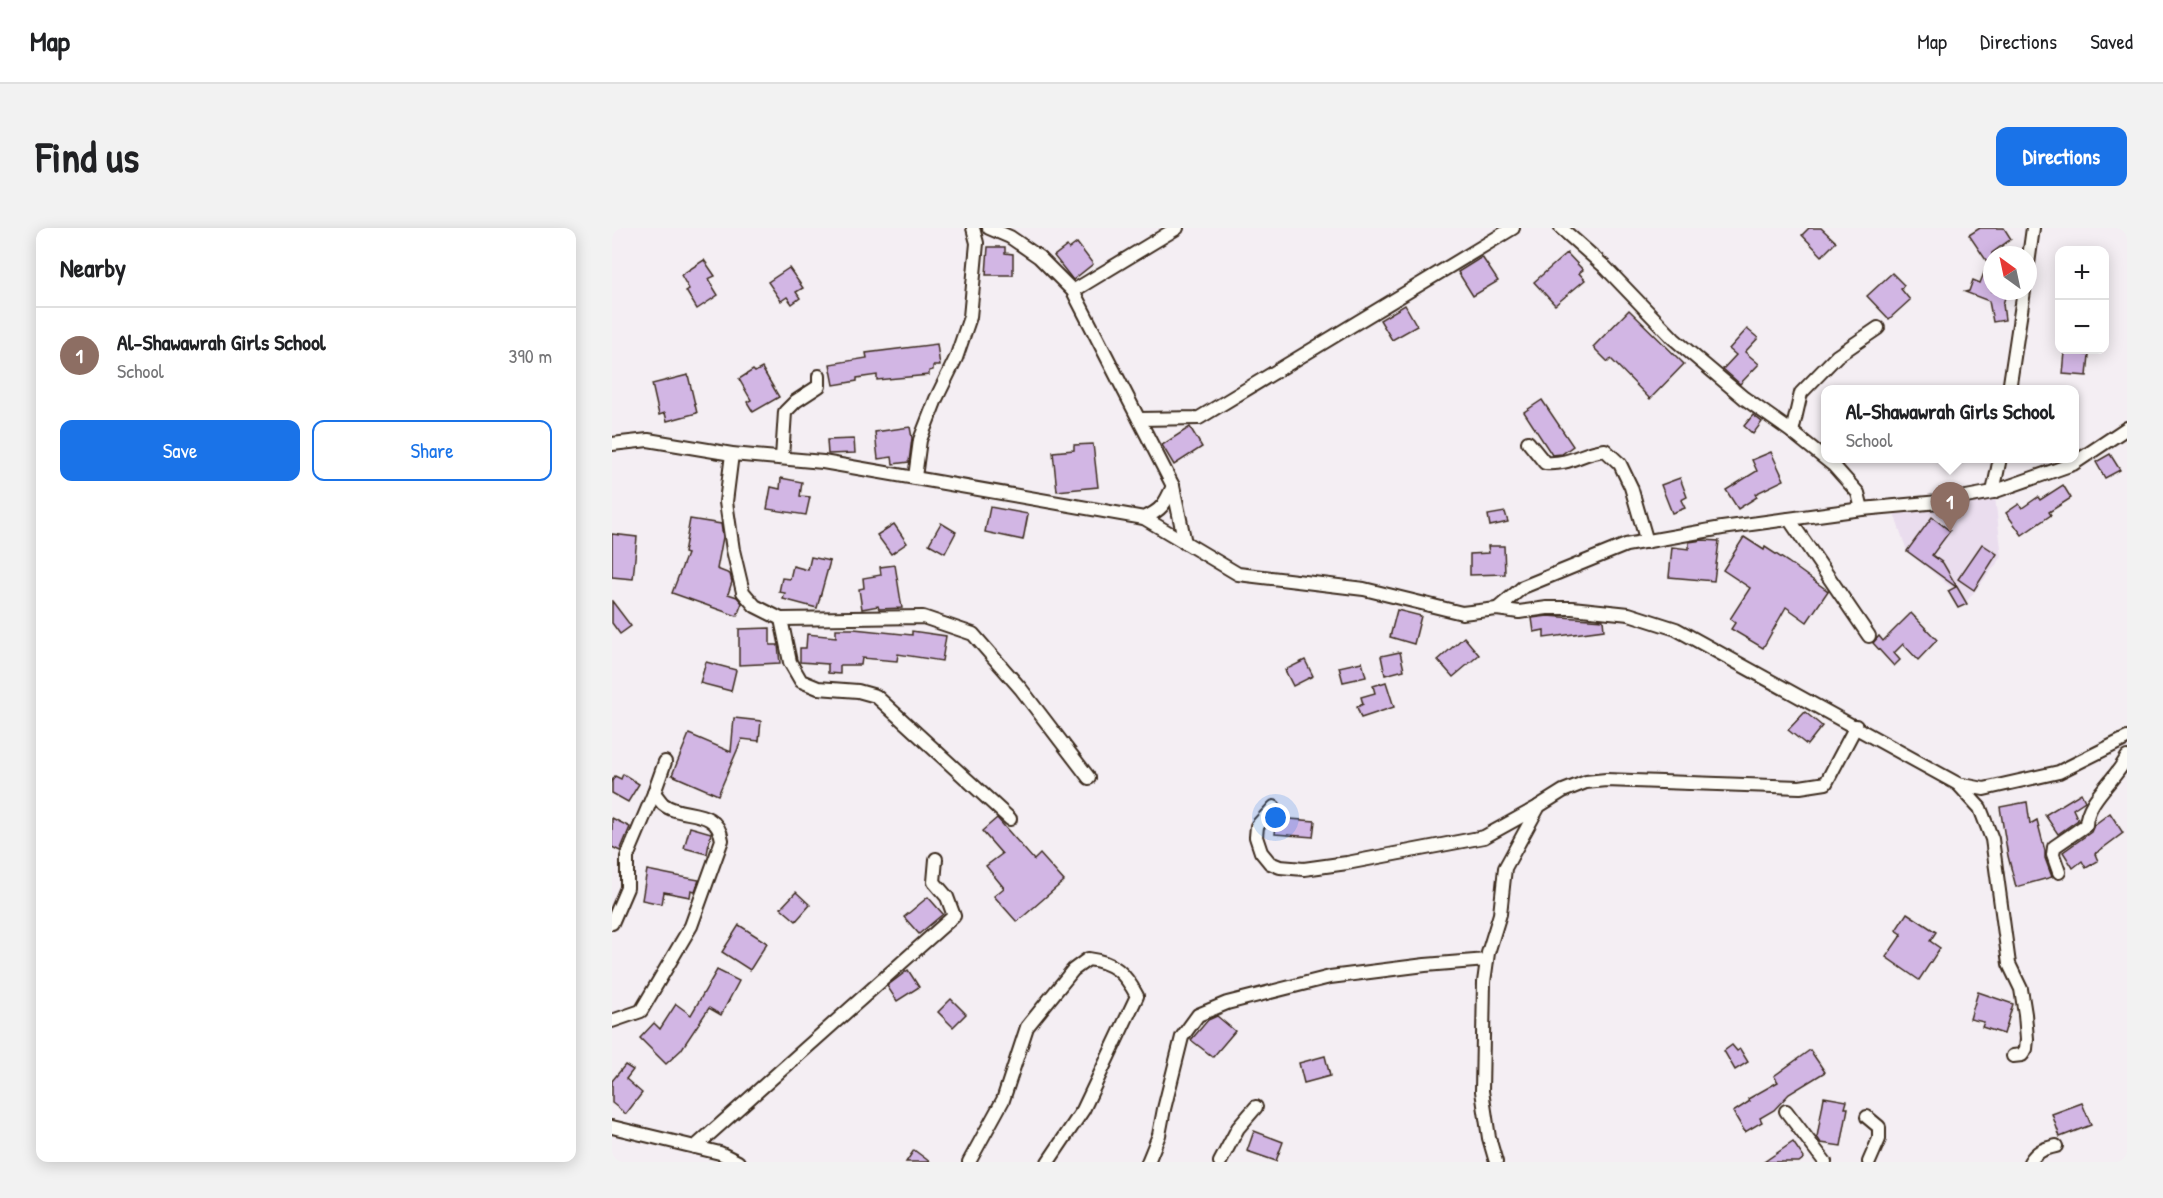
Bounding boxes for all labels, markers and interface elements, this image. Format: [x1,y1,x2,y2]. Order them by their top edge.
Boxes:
text: Map [30,22,70,60]
text: Map [1917,27,1947,56]
text: Directions [1980,27,2057,56]
text: Saved [2090,27,2133,56]
button: Directions [1996,127,2127,186]
text: Find us [36,128,139,185]
north arrow [1983,246,2037,300]
map controls [2055,246,2109,354]
button: + [2055,246,2109,300]
text: Nearby [60,250,126,285]
button: − [2055,300,2109,354]
text: Al-Shawawrah Girls School [117,327,326,357]
text: 1 [76,342,83,369]
text: 390 m [509,342,552,369]
text: School [117,357,164,384]
popup [1821,385,2079,463]
text: Al-Shawawrah Girls School [1846,396,2054,426]
button: Save [60,420,300,481]
button: Share [312,420,552,481]
text: School [1846,426,1892,453]
pin: 1 [1930,482,1970,532]
your location [1261,803,1290,832]

